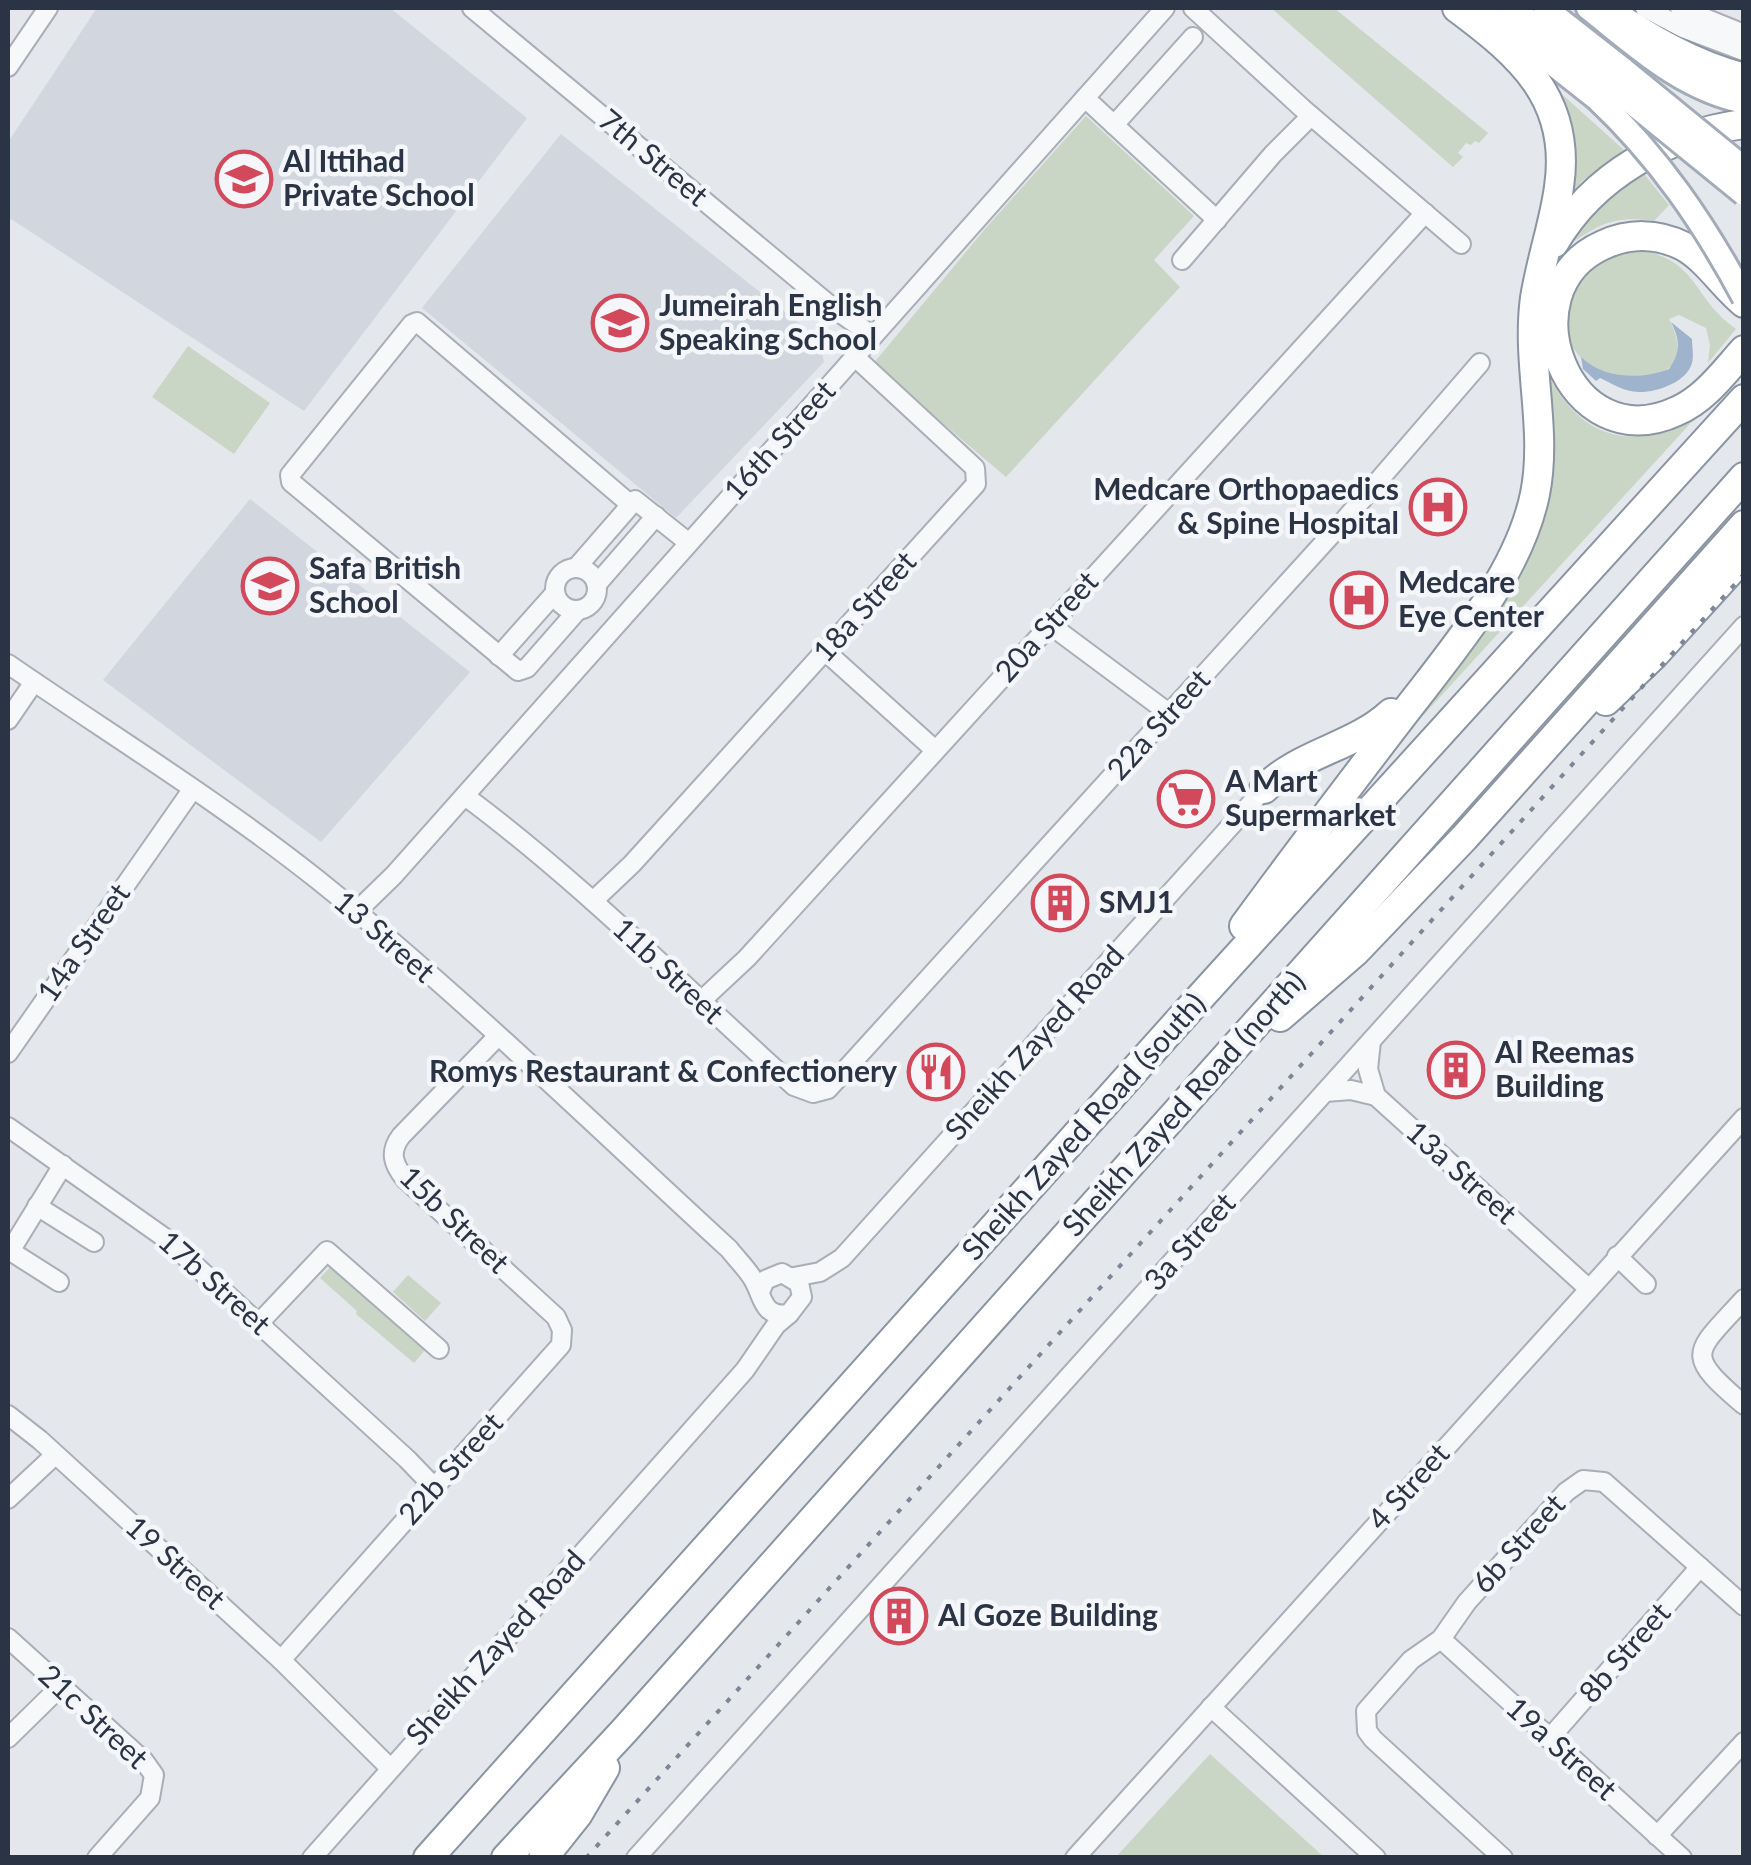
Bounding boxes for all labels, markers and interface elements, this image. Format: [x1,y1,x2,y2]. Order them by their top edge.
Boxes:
street label: 7th Street [592,100,716,213]
place label: Al Ittihad Private School [282,142,475,212]
school or university icon: Al Ittihad Private School [214,149,274,209]
place label: Jumeirah English Speaking School [659,286,882,356]
school or university icon: Jumeirah English Speaking School [590,293,650,353]
street label: 16th Street [715,372,842,507]
place label: Medcare Orthopaedics & Spine Hospital [1093,470,1399,540]
hospital icon: Medcare Orthopaedics & Spine Hospital [1408,477,1468,537]
street label: 18a Street [805,543,923,668]
place label: Safa British School [309,549,461,619]
school or university icon: Safa British School [240,556,300,616]
street label: 20a Street [987,563,1105,688]
place label: Medcare Eye Center [1398,563,1545,633]
hospital icon: Medcare Eye Center [1329,570,1389,630]
street label: 22a Street [1099,661,1217,786]
place label: A Mart Supermarket [1224,762,1396,832]
supermarket icon: A Mart Supermarket [1156,769,1216,829]
building icon: SMJ1 [1030,873,1090,933]
street label: 14a Street [29,875,136,1008]
street label: 13 Street [328,882,443,989]
place label: SMJ1 [1099,883,1174,919]
street label: 11b Street [607,909,732,1030]
street label: Sheikh Zayed Road [937,937,1130,1147]
street label: Sheikh Zayed Road (north) [1054,962,1311,1243]
street label: Sheikh Zayed Road (south) [953,985,1212,1267]
place label: Al Reemas Building [1494,1033,1634,1103]
building icon: Al Reemas Building [1426,1040,1486,1100]
restaurant icon: Romys Restaurant & Confectionery [906,1042,966,1102]
place label: Romys Restaurant & Confectionery [429,1052,897,1088]
street label: 13a Street [1400,1113,1525,1231]
street label: 15b Street [393,1158,518,1280]
street label: 3a Street [1135,1184,1242,1297]
street label: 17b Street [152,1222,279,1341]
street label: 22b Street [390,1404,509,1531]
street label: 4 Street [1359,1435,1456,1536]
street label: 6b Street [1464,1486,1571,1600]
street label: 19 Street [119,1507,234,1616]
street label: Sheikh Zayed Road [398,1542,591,1752]
building icon: Al Goze Building [869,1586,929,1646]
street label: 8b Street [1570,1594,1677,1709]
place label: Al Goze Building [937,1596,1158,1632]
street label: 21c Street [32,1656,156,1775]
street label: 19a Street [1500,1689,1625,1807]

